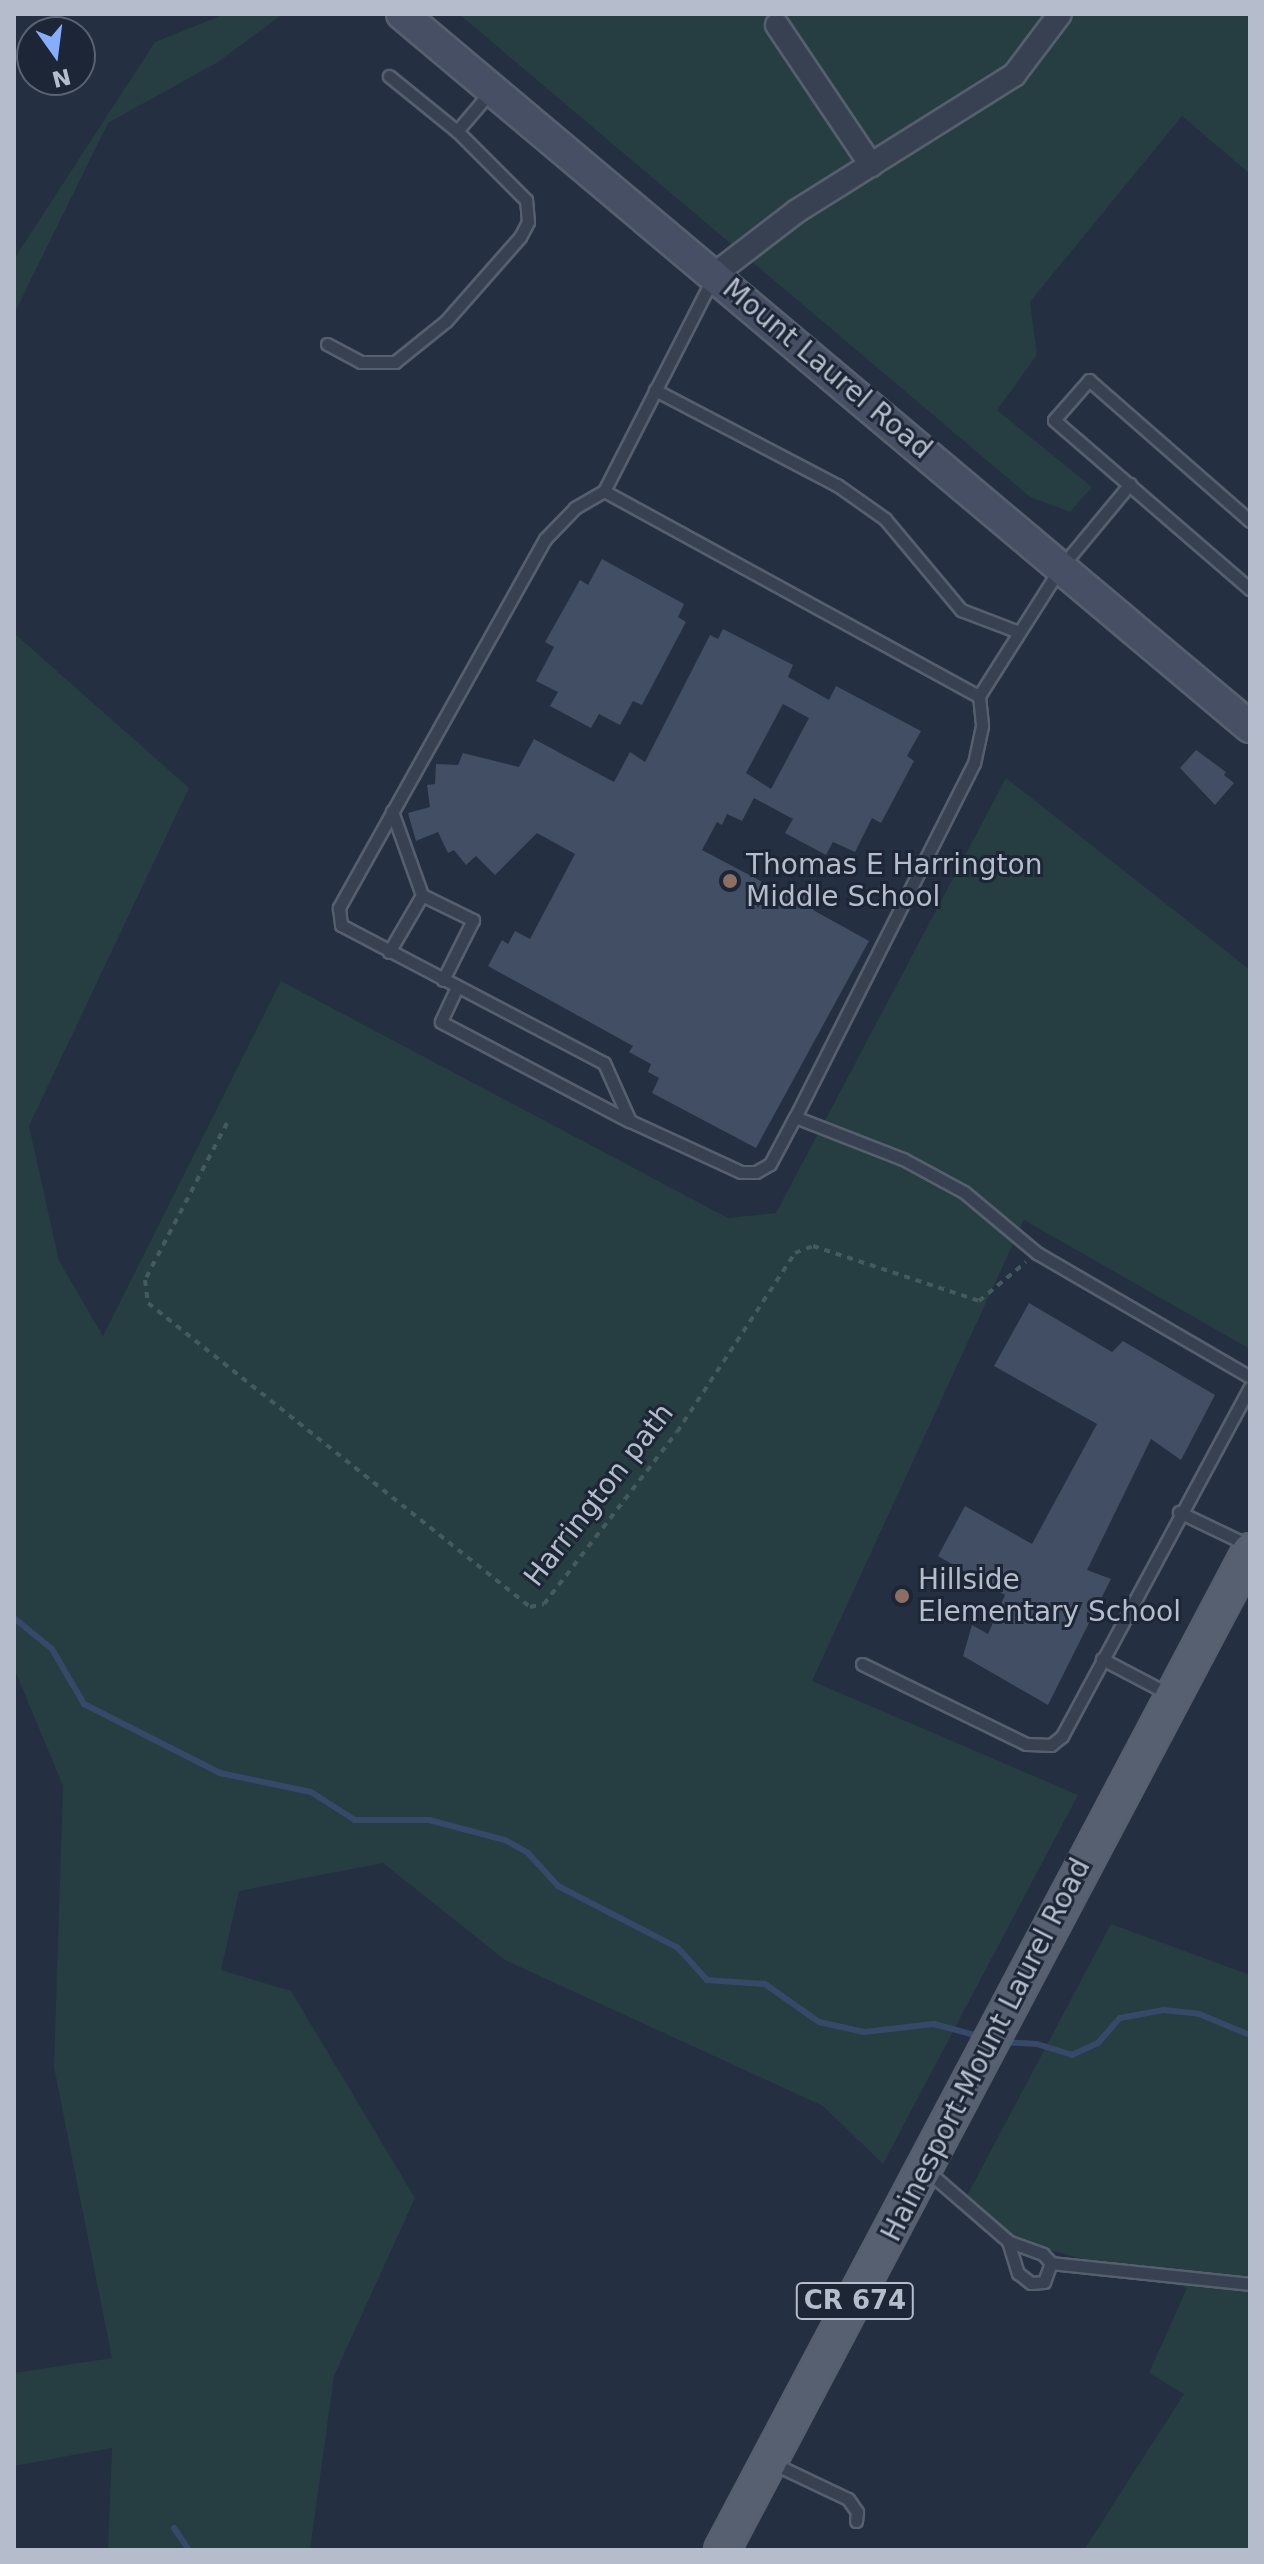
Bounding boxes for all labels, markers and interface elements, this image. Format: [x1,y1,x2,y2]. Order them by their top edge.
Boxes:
north arrow [16,16,96,96]
text: N [49,63,73,92]
street label: Mount Laurel Road [716,272,938,466]
place label: Thomas E Harrington Middle School [746,848,1042,914]
marker: Thomas E Harrington Middle School [721,872,739,890]
street label: Harrington path [517,1397,681,1593]
place label: Hillside Elementary School [918,1563,1181,1629]
marker: Hillside Elementary School [893,1587,911,1605]
street label: Hainesport-Mount Laurel Road [874,1853,1098,2247]
road number: CR 674 [795,2279,915,2323]

